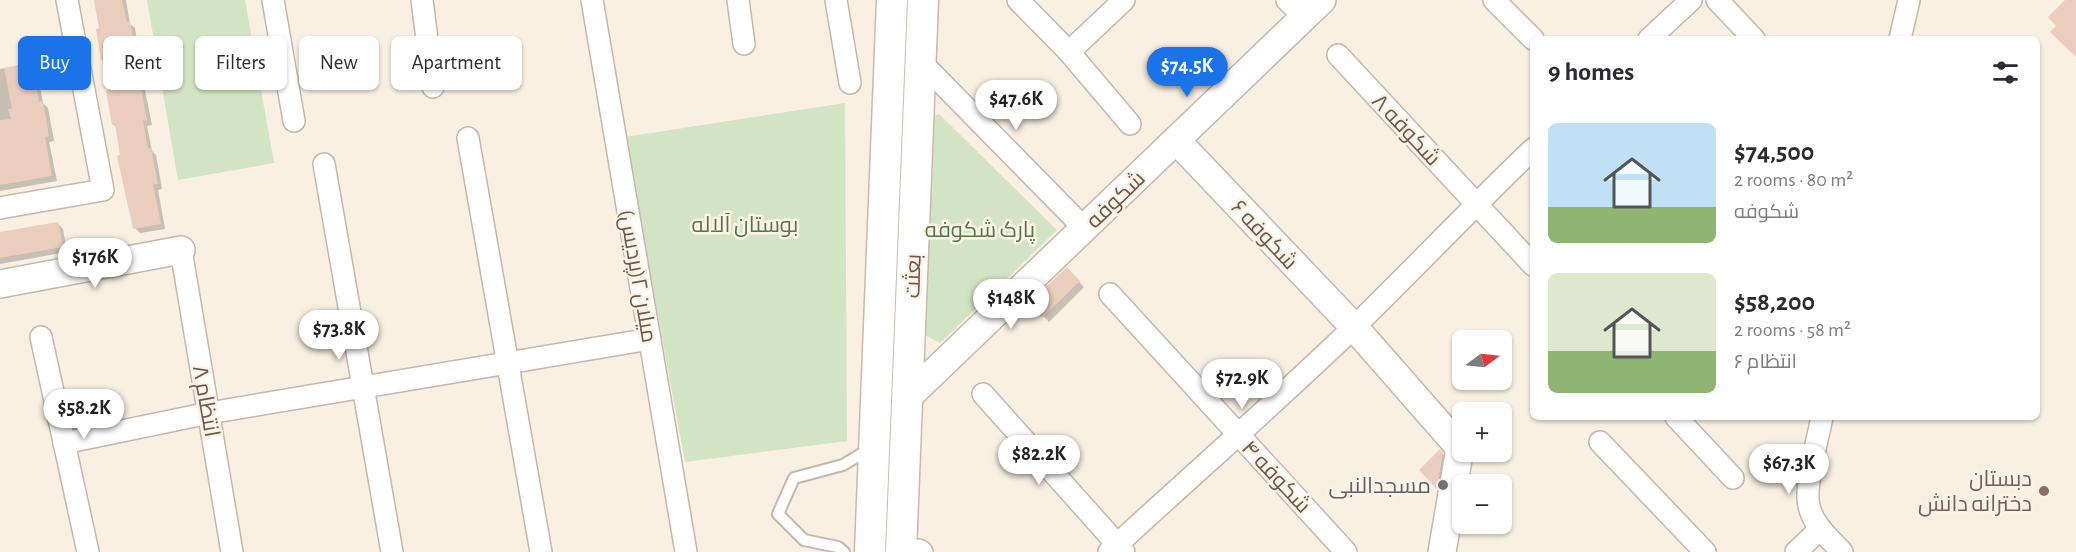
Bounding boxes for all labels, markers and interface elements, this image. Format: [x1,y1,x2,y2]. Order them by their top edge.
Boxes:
chip: Buy [18,36,91,90]
chip: Rent [103,36,183,90]
chip: Filters [195,36,287,90]
chip: New [299,36,379,90]
chip: Apartment [391,36,522,90]
pin: $74.5K [1138,47,1236,98]
text: $74.5K [1161,56,1213,76]
icon: filters [1989,56,2022,89]
text: 9 homes [1548,59,1634,85]
pin: $47.6K [967,80,1065,131]
text: $47.6K [989,89,1043,109]
street label: شکوفه ۸ [1367,90,1445,170]
text: $74,500 [1734,139,1814,165]
icon: home [1596,147,1668,219]
street label: شکوفه [1082,167,1150,233]
text: 2 rooms · 80 m² [1734,170,1853,190]
street label: شکوفه ۶ [1226,196,1302,274]
text: شکوفه [1734,202,1799,222]
street label: میلان ۲(پردیس) [613,208,661,345]
park label: بوستان آلاله [692,212,798,237]
park label: پارک شکوفه [925,219,1035,244]
pin: $176K [53,238,137,289]
text: $176K [72,247,118,267]
street label: بعثت [901,254,925,299]
pin: $148K [969,279,1053,330]
text: $148K [987,288,1035,308]
text: $58,200 [1734,289,1815,315]
icon: home [1596,297,1668,369]
pin: $73.8K [290,310,388,361]
text: $73.8K [313,319,365,339]
text: 2 rooms · 58 m² [1734,320,1851,340]
north arrow [1452,330,1512,390]
map controls [1452,330,1512,534]
text: انتظام ۶ [1734,352,1797,372]
pin: $72.9K [1193,359,1291,410]
street label: انتظام ۸ [185,364,223,439]
text: $72.9K [1216,368,1268,388]
pin: $58.2K [35,389,133,440]
text: $58.2K [57,398,111,418]
button: + [1452,402,1512,462]
pin: $82.2K [990,435,1088,486]
street label: شکوفه ۴ [1237,436,1315,518]
text: $82.2K [1012,444,1066,464]
pin: $67.3K [1740,444,1838,495]
text: $67.3K [1763,453,1815,473]
place label: دبستان دخترانه دانش [1918,468,2032,517]
button: − [1452,474,1512,534]
place label: مسجدالنبی [1329,475,1431,499]
marker: مسجدالنبی [1436,478,1450,492]
marker: دبستان دخترانه دانش [2037,484,2051,498]

